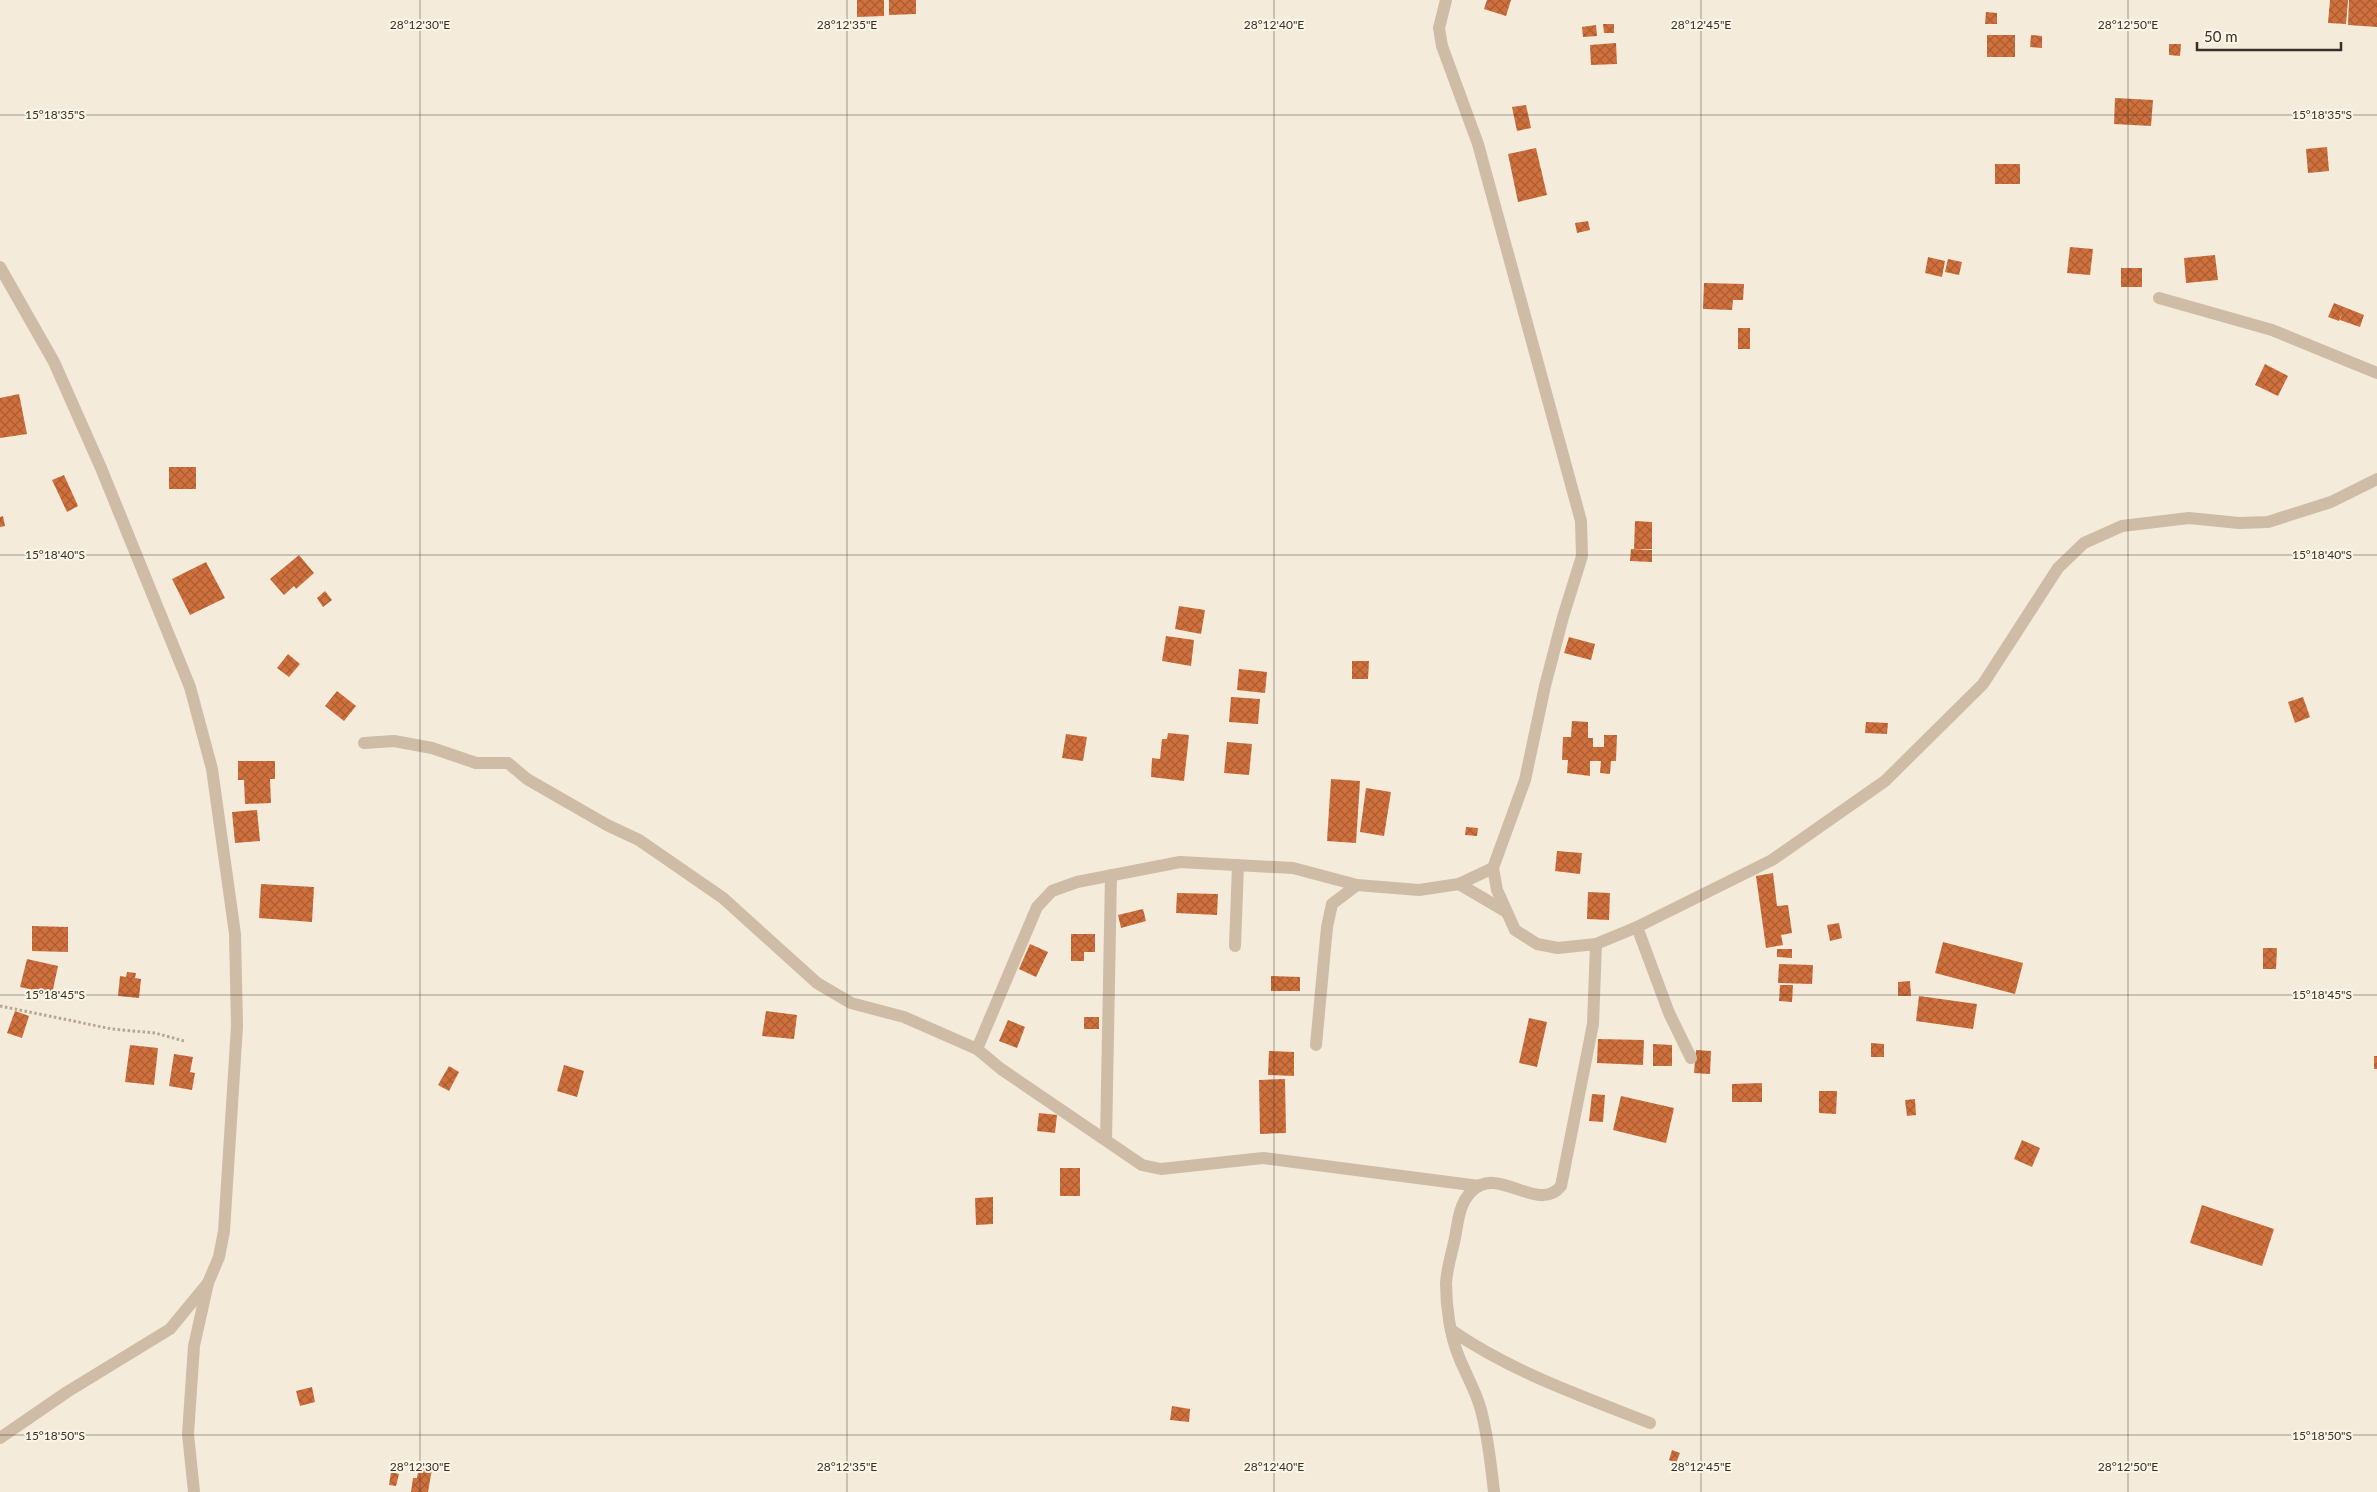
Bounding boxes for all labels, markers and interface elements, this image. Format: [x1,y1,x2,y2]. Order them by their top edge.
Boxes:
text: 28°12'30"E [390,17,450,32]
text: 28°12'35"E [817,17,877,32]
text: 28°12'40"E [1244,17,1304,32]
text: 28°12'45"E [1671,17,1731,32]
text: 28°12'50"E [2098,17,2158,32]
scale bar [2197,20,2341,52]
text: 50 m [2204,27,2238,45]
text: 15°18'35"S [25,107,85,122]
text: 15°18'35"S [2292,107,2352,122]
text: 15°18'40"S [25,547,85,562]
text: 15°18'40"S [2292,547,2352,562]
text: 15°18'45"S [25,987,85,1002]
text: 15°18'45"S [2292,987,2352,1002]
text: 15°18'50"S [25,1428,85,1443]
text: 15°18'50"S [2292,1428,2352,1443]
text: 28°12'30"E [390,1459,450,1474]
text: 28°12'35"E [817,1459,877,1474]
text: 28°12'40"E [1244,1459,1304,1474]
text: 28°12'45"E [1671,1459,1731,1474]
text: 28°12'50"E [2098,1459,2158,1474]

